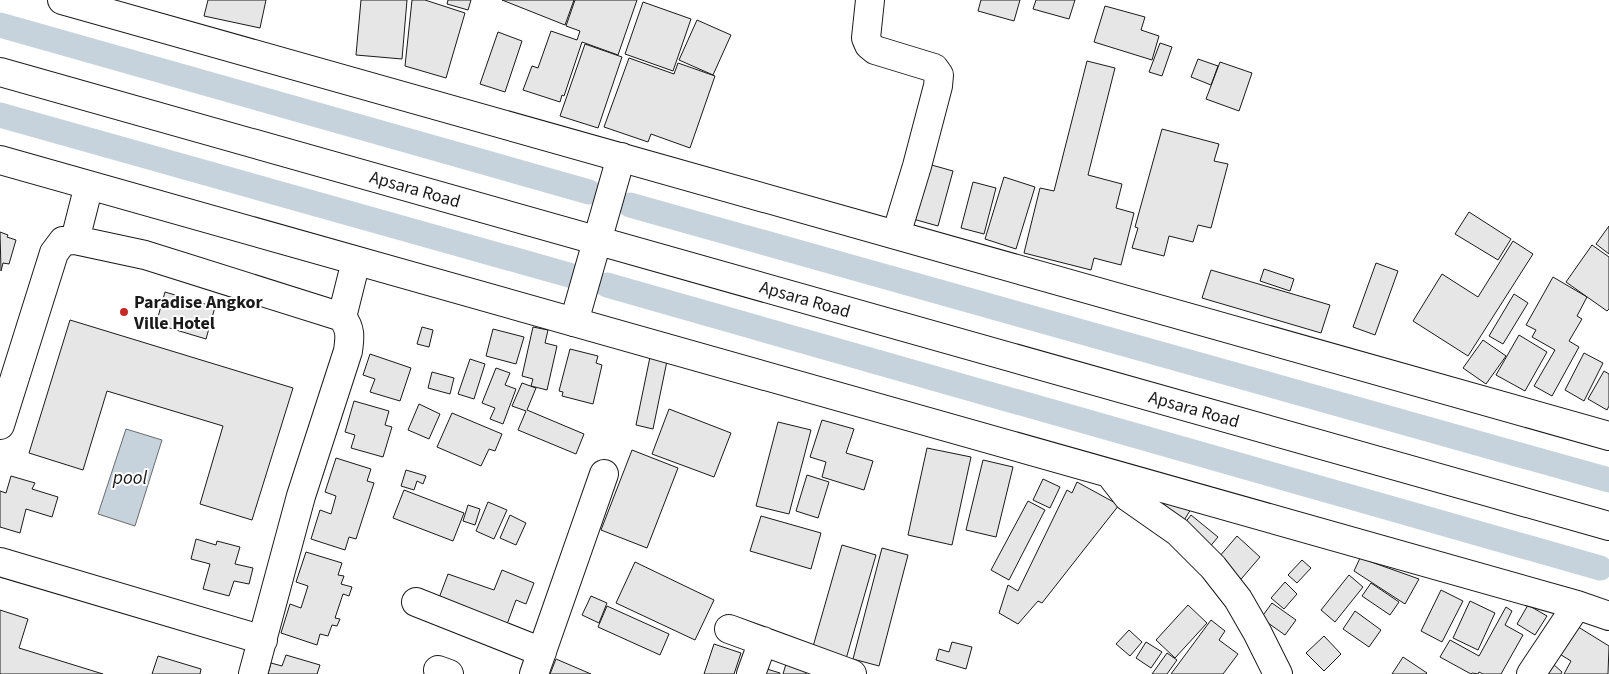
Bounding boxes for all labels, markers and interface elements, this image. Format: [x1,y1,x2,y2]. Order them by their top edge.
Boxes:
street label: Apsara Road [366,165,463,214]
street label: Apsara Road [756,275,853,324]
place label: Paradise Angkor Ville Hotel [133,290,264,336]
marker: Paradise Angkor Ville Hotel [118,306,130,318]
street label: Apsara Road [1145,385,1242,434]
water label: pool [112,465,147,492]

